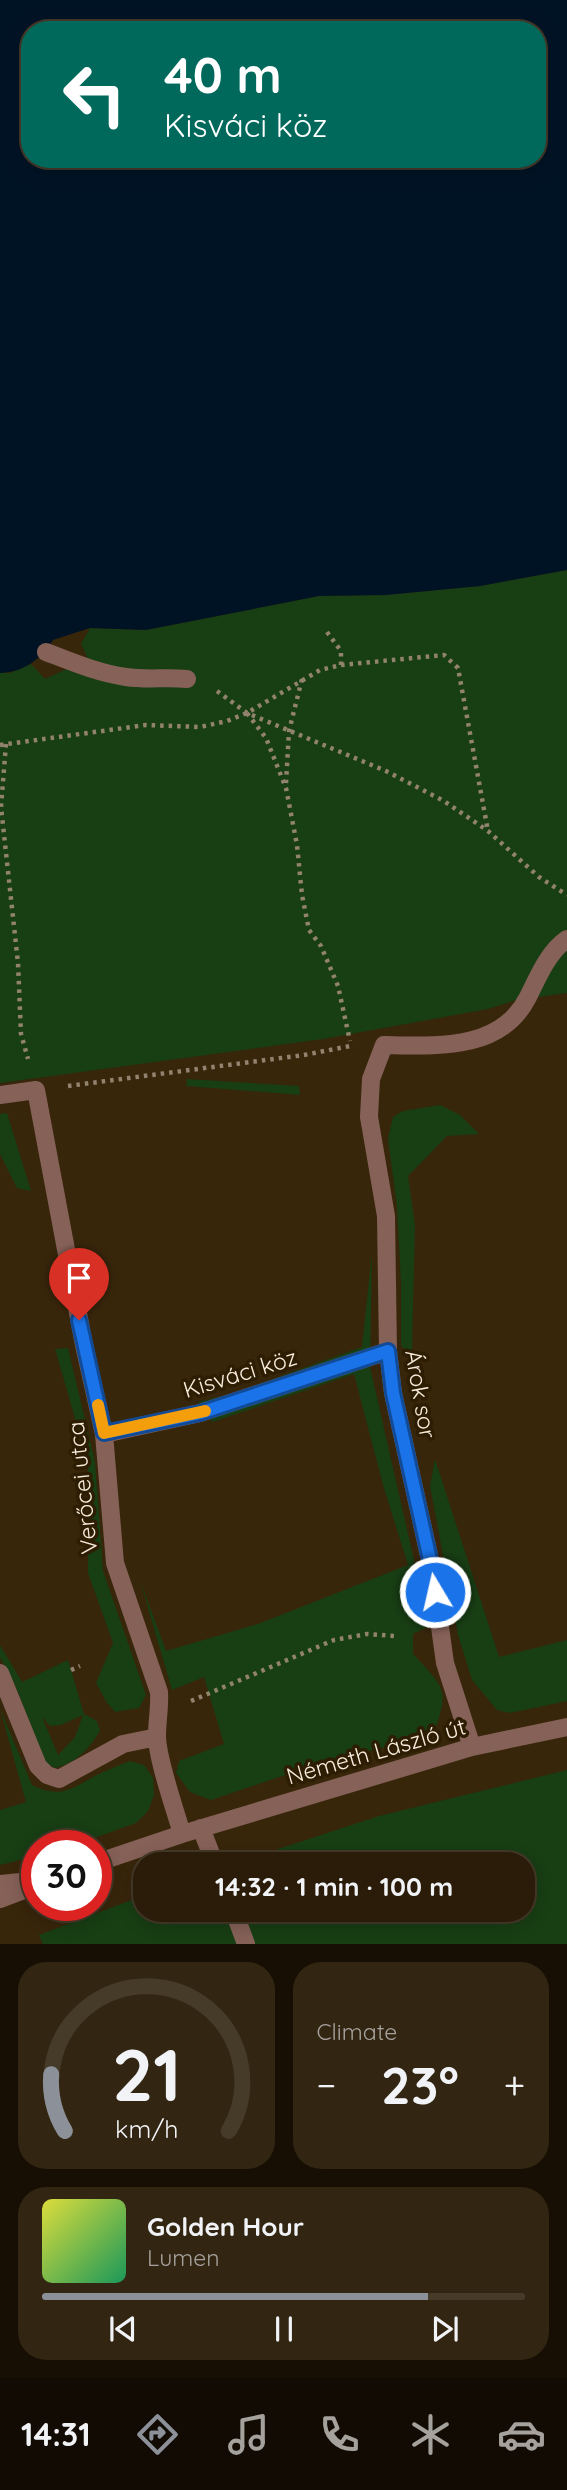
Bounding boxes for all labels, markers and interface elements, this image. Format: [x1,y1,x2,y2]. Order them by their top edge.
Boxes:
text: 40 m [164,44,282,105]
icon: left [49,49,140,140]
text: Kisváci köz [164,105,327,145]
pin [49,1248,109,1320]
icon: arrive [60,1259,98,1297]
street label: Kisváci köz [180,1342,300,1404]
street label: Árok sor [399,1348,443,1441]
street label: Verőcei utca [61,1420,103,1556]
position arrow [398,1555,472,1629]
street label: Németh László út [283,1711,469,1790]
speed limit sign: 30 [21,1830,112,1921]
text: 14:32 · 1 min · 100 m [215,1870,453,1903]
text: Climate [317,2017,397,2046]
text: 21 [111,2029,181,2120]
text: 23° [381,2052,459,2117]
text: − [317,2061,336,2109]
text: + [504,2061,525,2109]
text: km/h [115,2113,178,2144]
text: Golden Hour [147,2210,304,2243]
text: Lumen [147,2243,220,2272]
icon: previous [104,2310,142,2348]
icon: pause [265,2310,303,2348]
icon: next [426,2310,464,2348]
icon: directions [133,2410,182,2459]
icon: music [224,2410,273,2459]
icon: phone [315,2410,364,2459]
icon: climate [406,2410,455,2459]
icon: car [497,2410,546,2459]
text: 14:31 [21,2414,91,2454]

